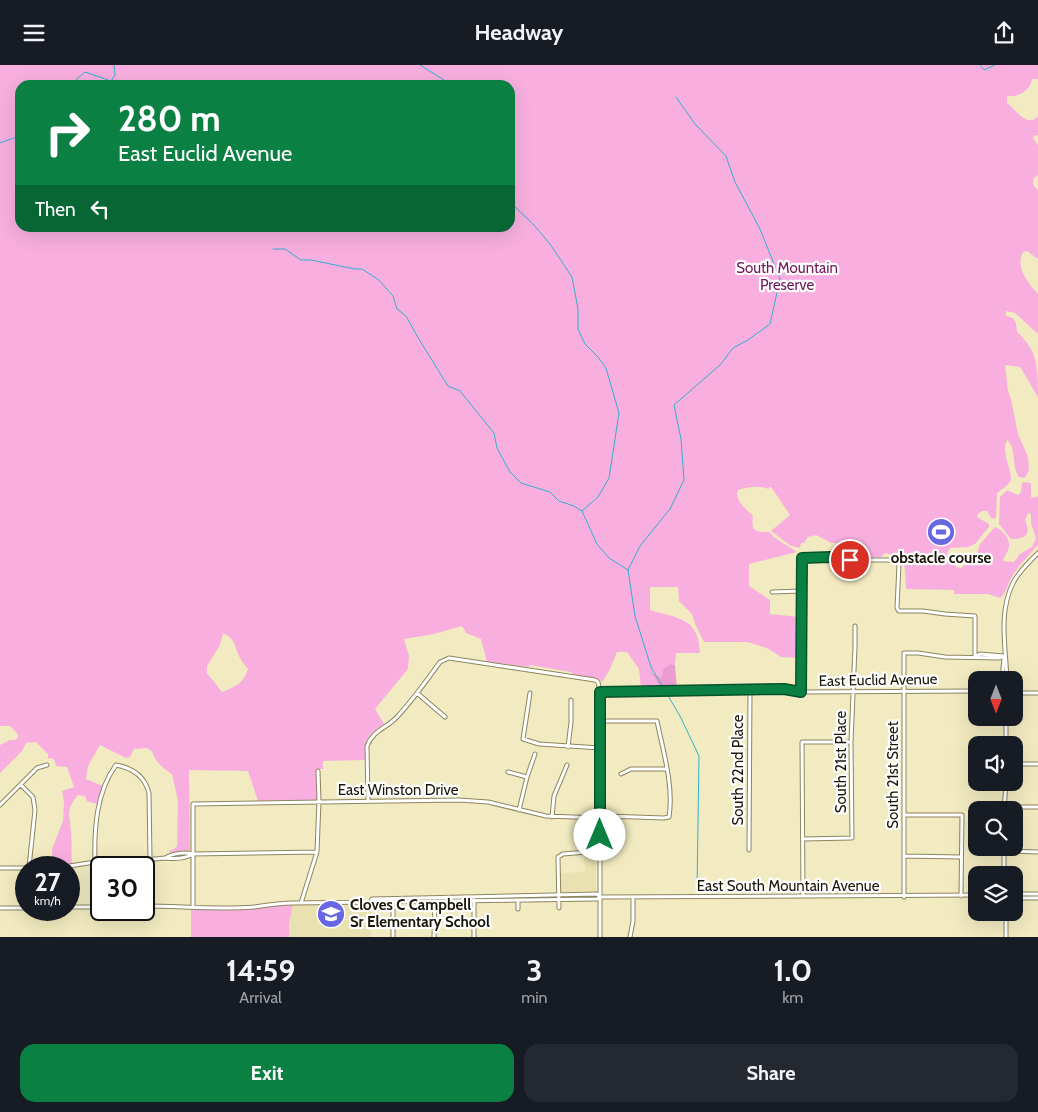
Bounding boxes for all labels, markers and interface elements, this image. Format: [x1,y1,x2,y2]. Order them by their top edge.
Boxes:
icon: menu [20,19,48,47]
text: Headway [475,19,563,46]
icon: share [990,19,1018,47]
text: 280 m [118,97,221,140]
icon: right [35,100,100,165]
text: East Euclid Avenue [118,140,292,167]
icon: left [86,195,114,223]
text: Then [35,198,76,221]
park label: South Mountain Preserve [736,259,838,294]
sports icon: obstacle course [926,517,956,547]
pin [829,539,871,581]
icon: arrive [836,546,864,574]
place label: obstacle course [891,549,992,567]
street label: East Euclid Avenue [818,670,938,690]
north arrow [968,671,1022,726]
map controls [968,671,1023,921]
street label: South 21st Place [832,710,850,813]
street label: South 22nd Place [729,714,747,825]
street label: South 21st Street [884,721,902,829]
button: sound [968,736,1023,791]
street label: East Winston Drive [338,781,459,799]
button: search [968,801,1023,856]
position arrow [573,808,625,860]
speed limit sign: 30 [90,856,155,921]
button: layers [968,866,1023,921]
text: 27 [35,867,60,897]
street label: East South Mountain Avenue [697,877,880,895]
text: km/h [34,893,61,908]
place label: Cloves C Campbell Sr Elementary School [350,896,490,931]
school or university icon: Cloves C Campbell Sr Elementary School [316,899,346,929]
text: 14:59 [226,952,295,989]
text: 3 [526,952,542,989]
text: 1.0 [773,952,812,989]
text: Arrival [239,988,282,1007]
text: min [521,988,548,1007]
text: km [782,988,803,1007]
button: Exit [20,1044,514,1102]
button: Share [524,1044,1018,1102]

